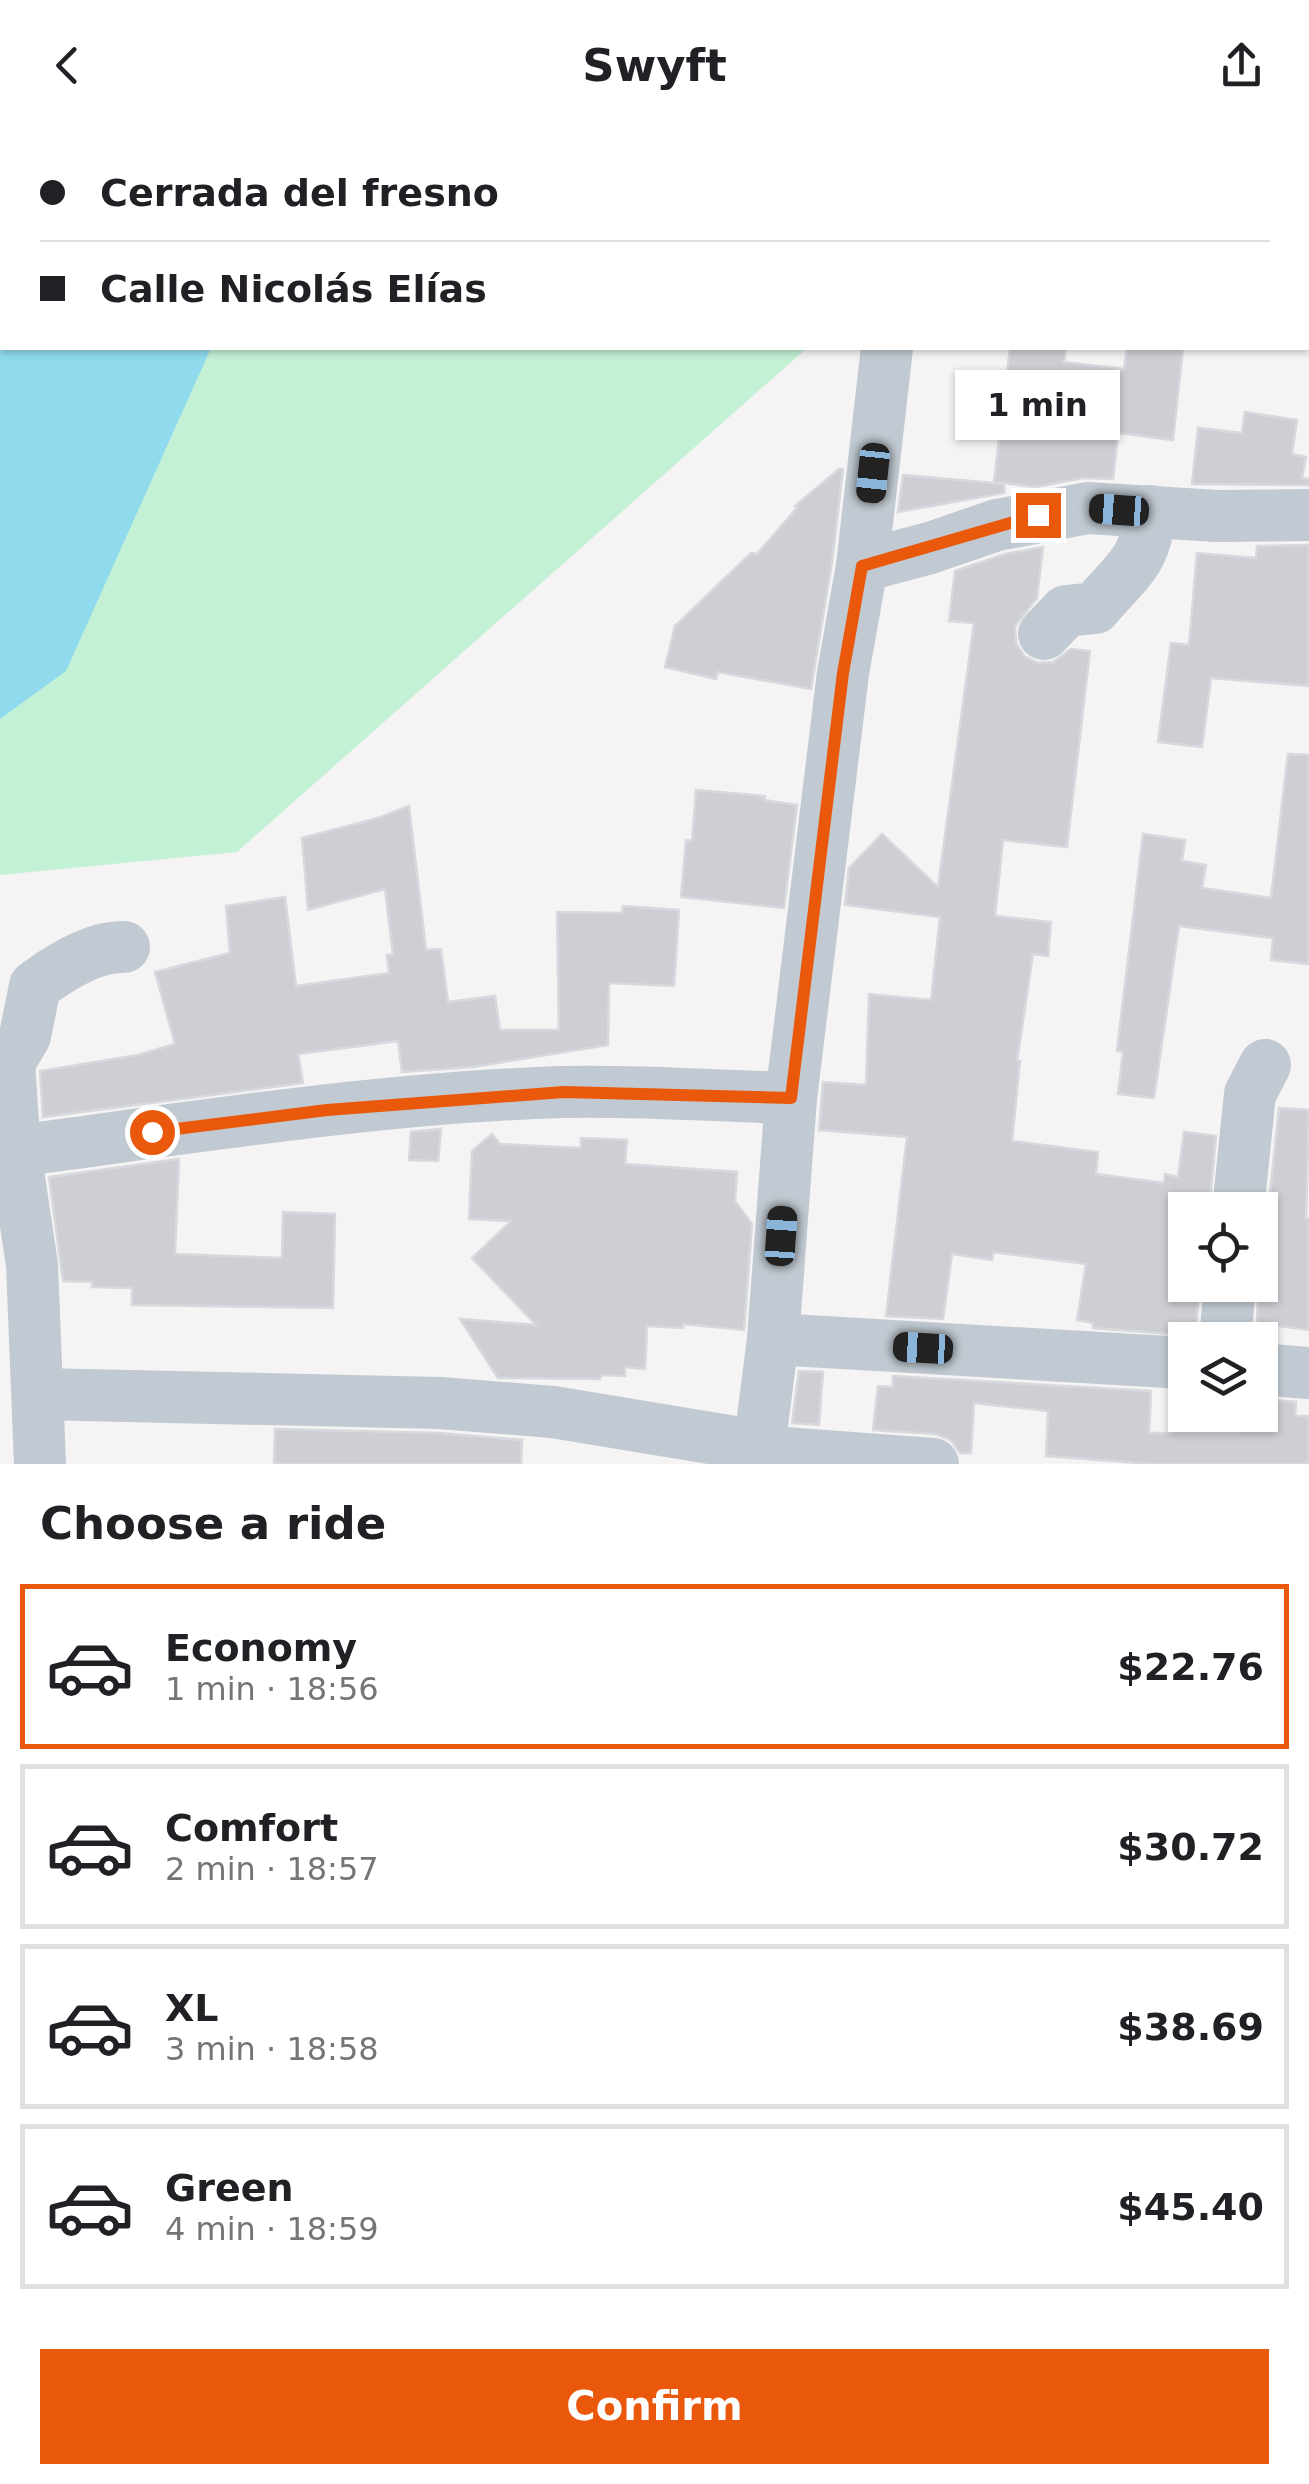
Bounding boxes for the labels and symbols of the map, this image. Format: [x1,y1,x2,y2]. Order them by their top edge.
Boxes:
callout: 1 min [956,370,1120,440]
car [855,442,891,504]
route end [1016,493,1061,538]
car [1088,493,1150,527]
route start [130,1110,175,1155]
car [764,1205,798,1267]
car [892,1331,954,1365]

